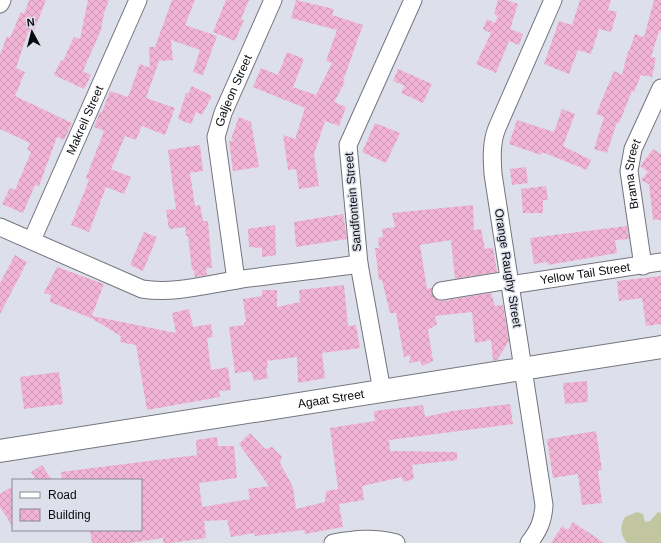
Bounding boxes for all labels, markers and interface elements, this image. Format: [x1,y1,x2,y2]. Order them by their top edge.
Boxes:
north arrow [12,12,52,52]
text: N [26,16,36,29]
street label: Galjeon Street [212,52,255,128]
street label: Makreil Street [64,83,107,157]
street label: Brama Street [622,136,644,210]
street label: Sandfontein Street [342,151,364,252]
street label: Orange Raughy Street [492,208,524,329]
street label: Yellow Tail Street [539,260,632,287]
street label: Agaat Street [297,387,366,411]
legend [12,479,142,531]
text: Road [48,488,77,502]
text: Building [48,508,91,522]

